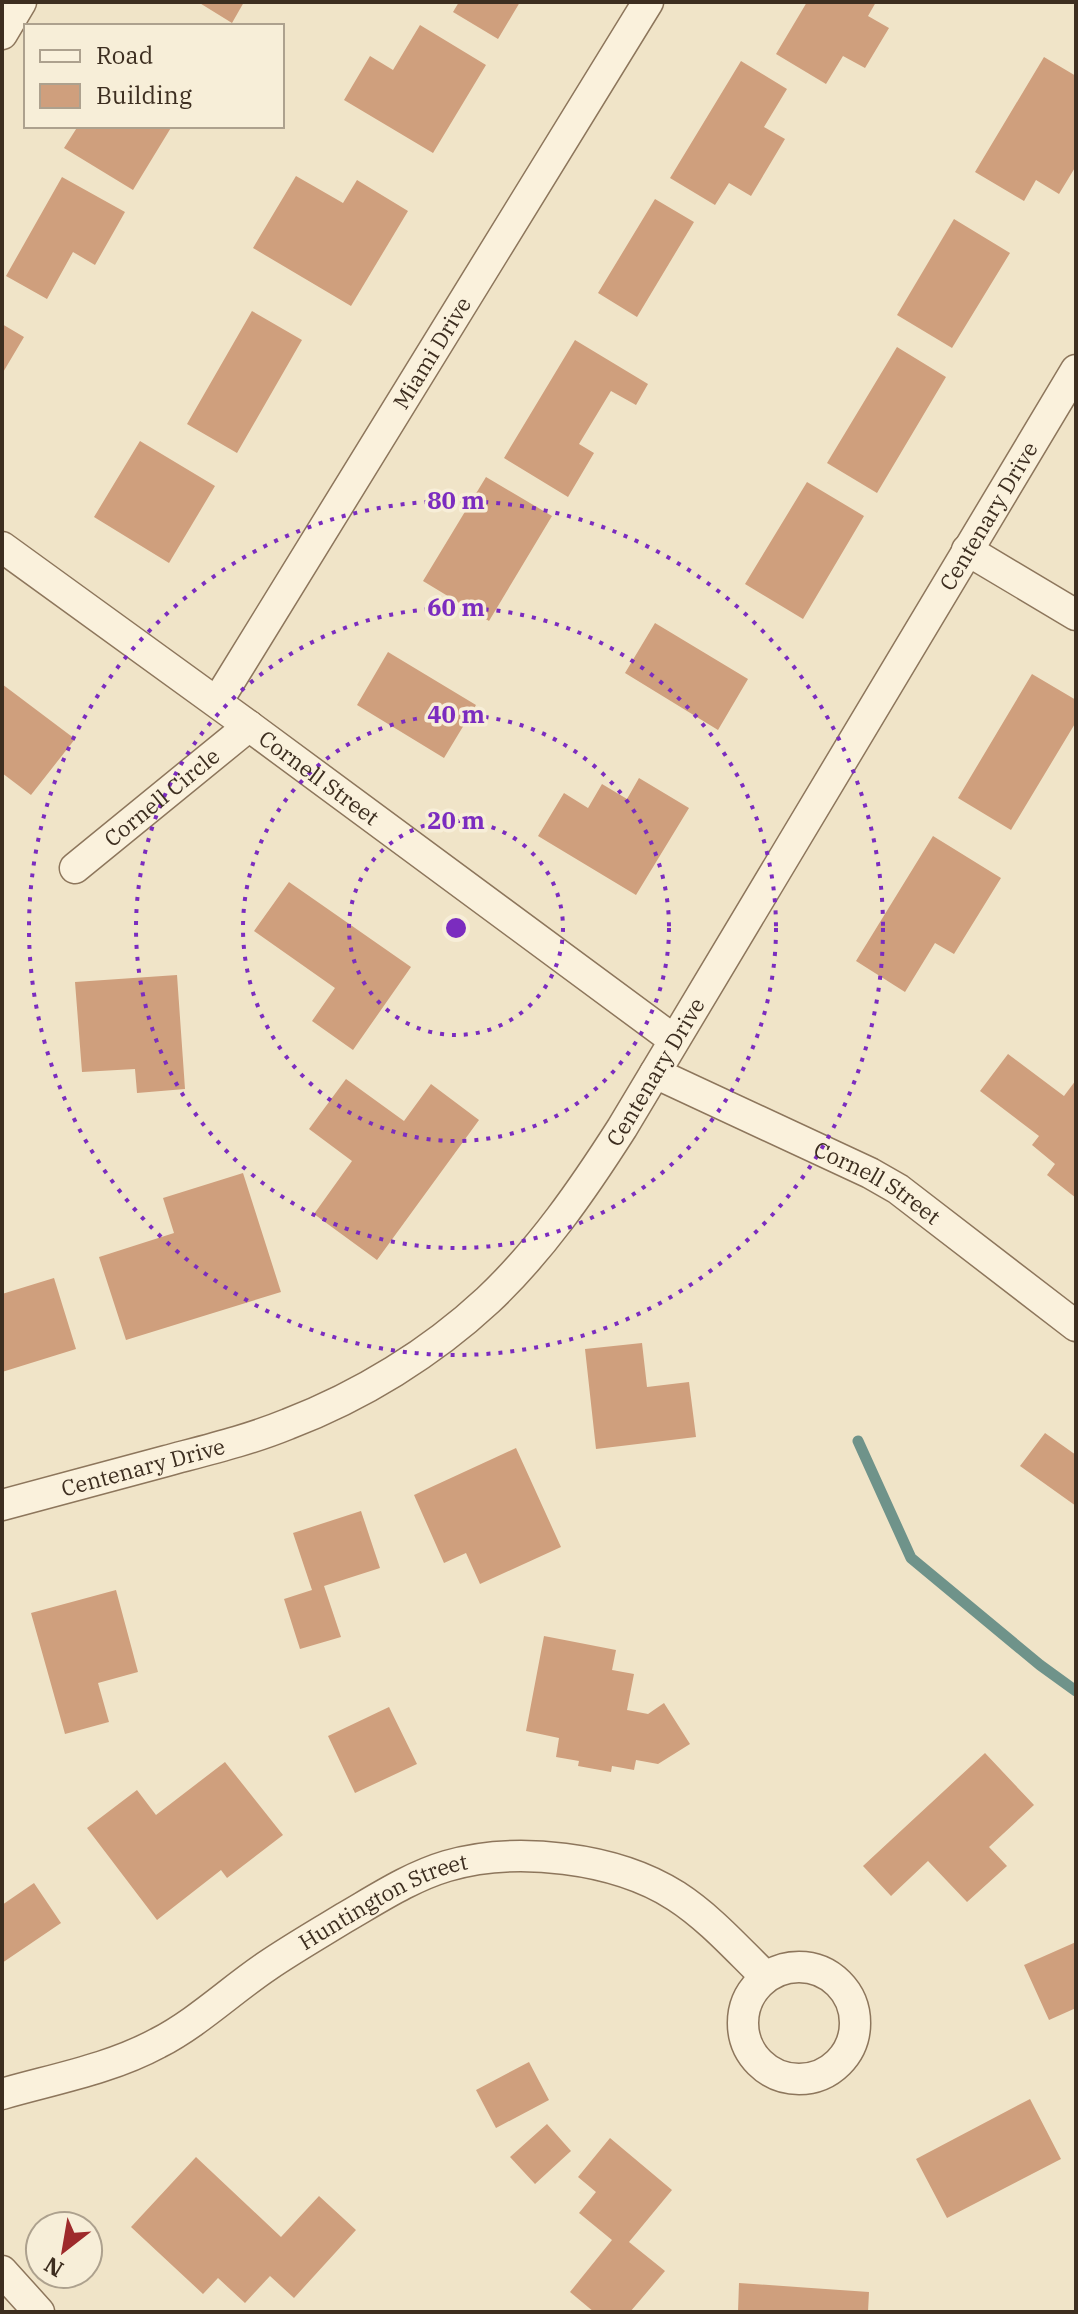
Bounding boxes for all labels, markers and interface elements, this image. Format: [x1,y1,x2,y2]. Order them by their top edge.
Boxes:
legend [24,24,284,128]
text: Road [96,39,153,71]
text: Building [96,79,192,111]
street label: Miami Drive [386,291,477,414]
street label: Centenary Drive [932,436,1044,595]
text: 80 m [427,484,485,516]
text: 60 m [427,591,485,623]
text: 40 m [427,698,485,730]
street label: Cornell Street [253,723,385,831]
street label: Cornell Circle [98,741,225,853]
text: 20 m [427,804,485,836]
centre of rings [442,914,470,942]
street label: Centenary Drive [599,992,711,1151]
street label: Cornell Street [809,1134,947,1231]
street label: Centenary Drive [58,1431,228,1502]
street label: Huntington Street [293,1846,470,1956]
north arrow [24,2210,104,2290]
text: N [39,2251,68,2284]

